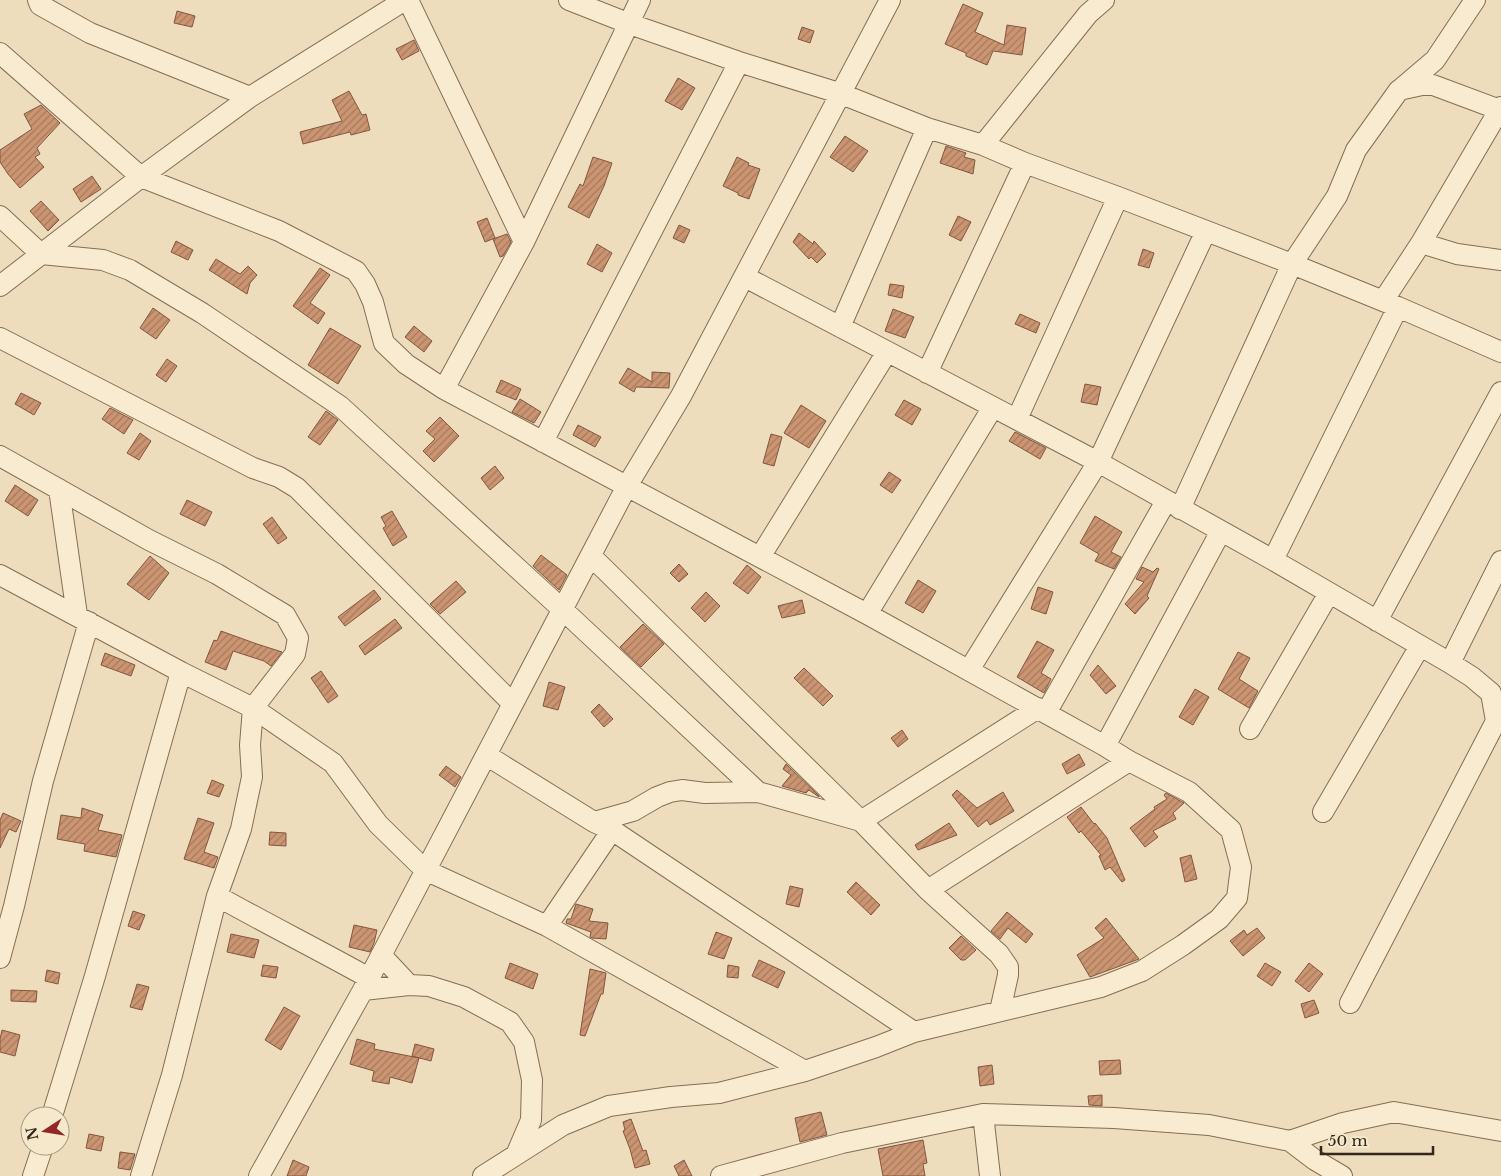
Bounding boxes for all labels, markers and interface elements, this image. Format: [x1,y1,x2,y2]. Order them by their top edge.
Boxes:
north arrow [20,1106,70,1156]
scale bar [1321,1124,1434,1156]
text: N [22,1125,42,1142]
text: 50 m [1328,1131,1368,1150]

